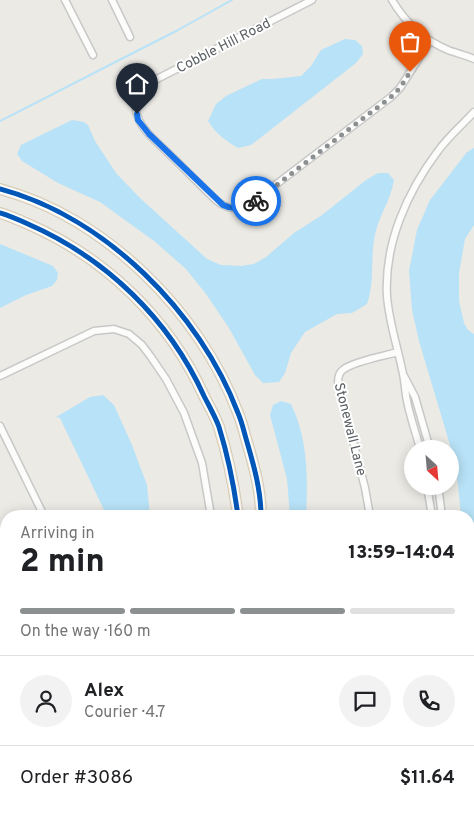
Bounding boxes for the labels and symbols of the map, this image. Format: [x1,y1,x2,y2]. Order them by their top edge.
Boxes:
street label: Cobble Hill Road [174,15,274,77]
pin [389,21,431,72]
pin [116,63,158,114]
courier [231,176,281,226]
street label: Stonewall Lane [330,381,369,478]
north arrow [404,440,459,495]

